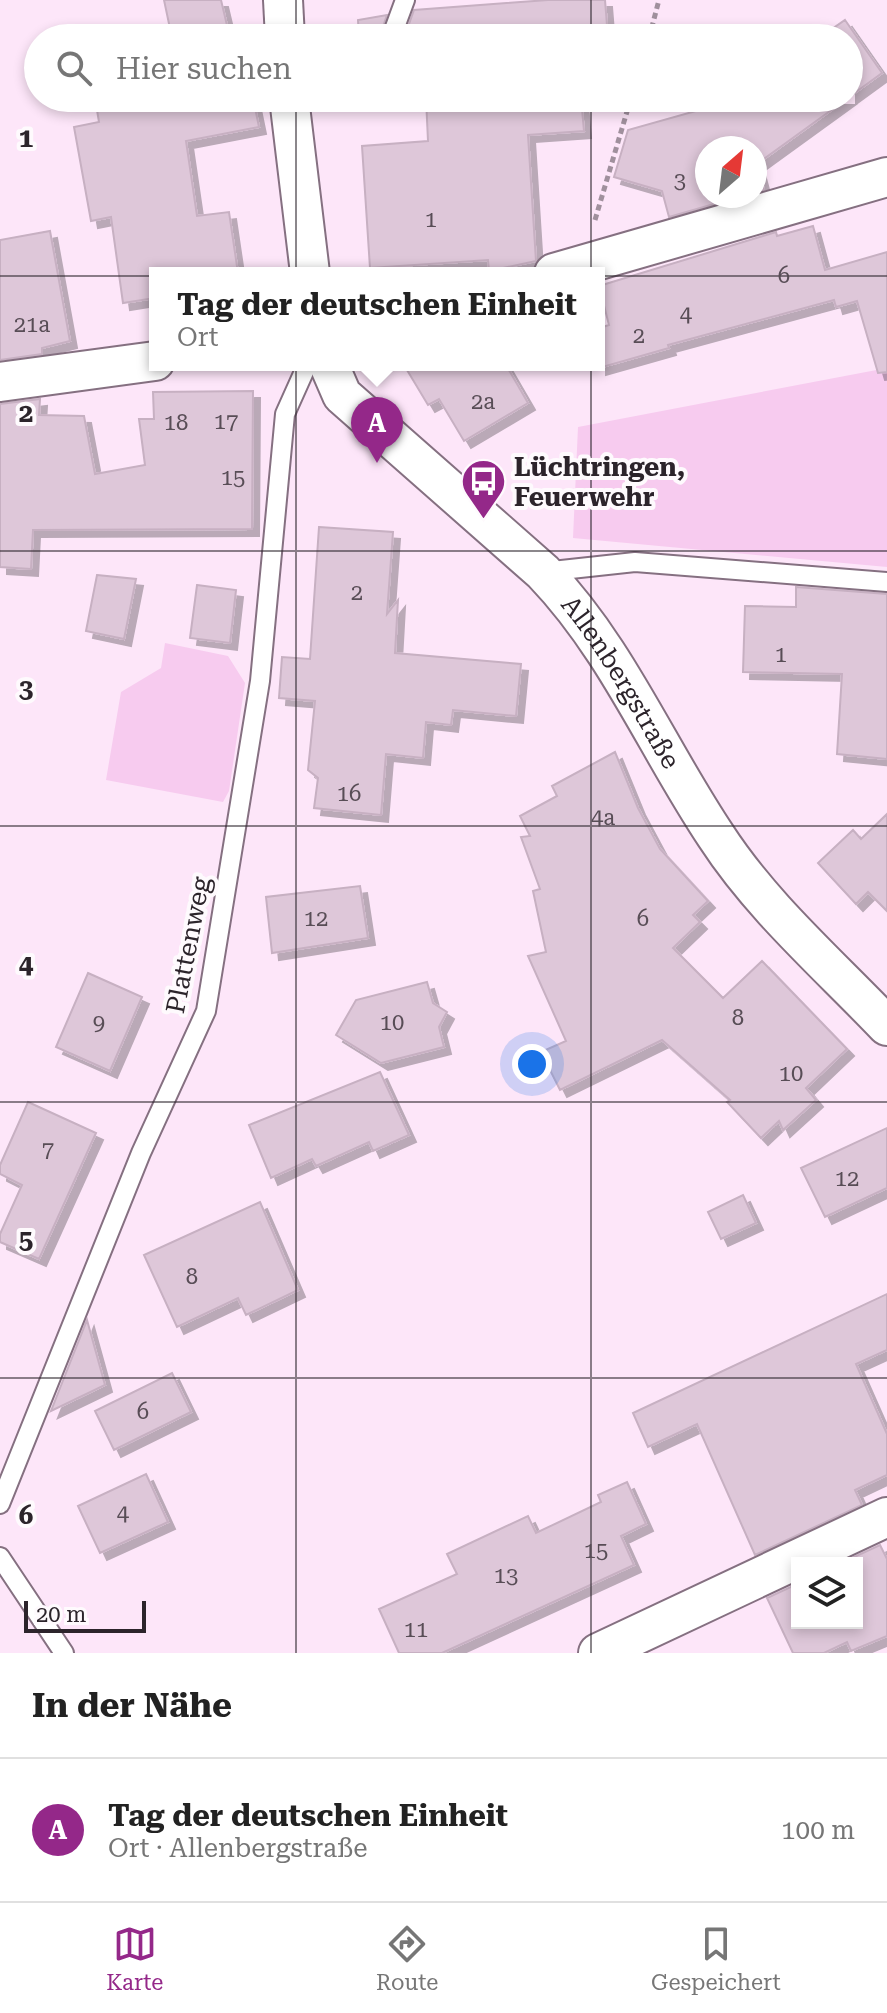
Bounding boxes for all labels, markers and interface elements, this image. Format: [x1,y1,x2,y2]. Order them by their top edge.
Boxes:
search box [24,24,863,112]
icon: search [52,46,96,90]
text: Hier suchen [116,51,292,86]
text: 1 [19,123,33,153]
north arrow [695,136,767,208]
house number: 3 [674,168,686,193]
house number: 1 [425,207,437,232]
house number: 6 [778,263,790,288]
popup [149,267,605,371]
text: Tag der deutschen Einheit [177,287,577,322]
house number: 4 [680,302,693,327]
house number: 21a [14,312,50,337]
text: Ort [177,322,218,352]
house number: 2 [633,323,645,348]
house number: 2a [471,389,495,414]
pin: A [351,397,403,463]
text: 2 [19,398,33,428]
house number: 17 [214,409,238,434]
house number: 18 [164,410,188,435]
place label: Lüchtringen, Feuerwehr [514,452,685,512]
bus stop icon: Lüchtringen, Feuerwehr [459,458,507,521]
house number: 15 [221,465,245,490]
house number: 2 [351,580,363,605]
street label: Allenbergstraße [555,590,686,774]
house number: 1 [775,642,787,667]
text: 3 [19,674,33,704]
house number: 16 [337,781,361,806]
house number: 4a [591,805,615,830]
street label: Plattenweg [160,874,216,1016]
house number: 12 [304,906,328,931]
house number: 6 [637,906,649,931]
text: 4 [19,949,34,979]
house number: 8 [732,1005,744,1030]
house number: 9 [93,1010,105,1035]
house number: 10 [380,1010,404,1035]
your location [512,1044,552,1084]
house number: 10 [779,1061,803,1086]
house number: 7 [42,1137,54,1162]
house number: 12 [835,1166,859,1191]
text: 5 [19,1225,33,1255]
house number: 8 [186,1264,198,1289]
house number: 6 [137,1399,149,1424]
text: 6 [19,1500,33,1530]
house number: 4 [117,1501,130,1526]
house number: 15 [584,1538,608,1563]
map controls [791,1557,863,1629]
button: layers [791,1557,863,1629]
house number: 13 [494,1563,518,1588]
scale bar [24,1597,146,1633]
text: 20 m [36,1602,86,1627]
house number: 11 [404,1617,428,1642]
text: In der Nähe [32,1685,232,1725]
text: Tag der deutschen Einheit [108,1798,508,1833]
text: A [49,1815,67,1845]
text: 100 m [781,1815,855,1845]
text: Ort · Allenbergstraße [108,1833,367,1863]
tab: Karte [106,1922,163,1995]
tab: Route [376,1922,438,1995]
tab: Gespeichert [651,1922,781,1995]

